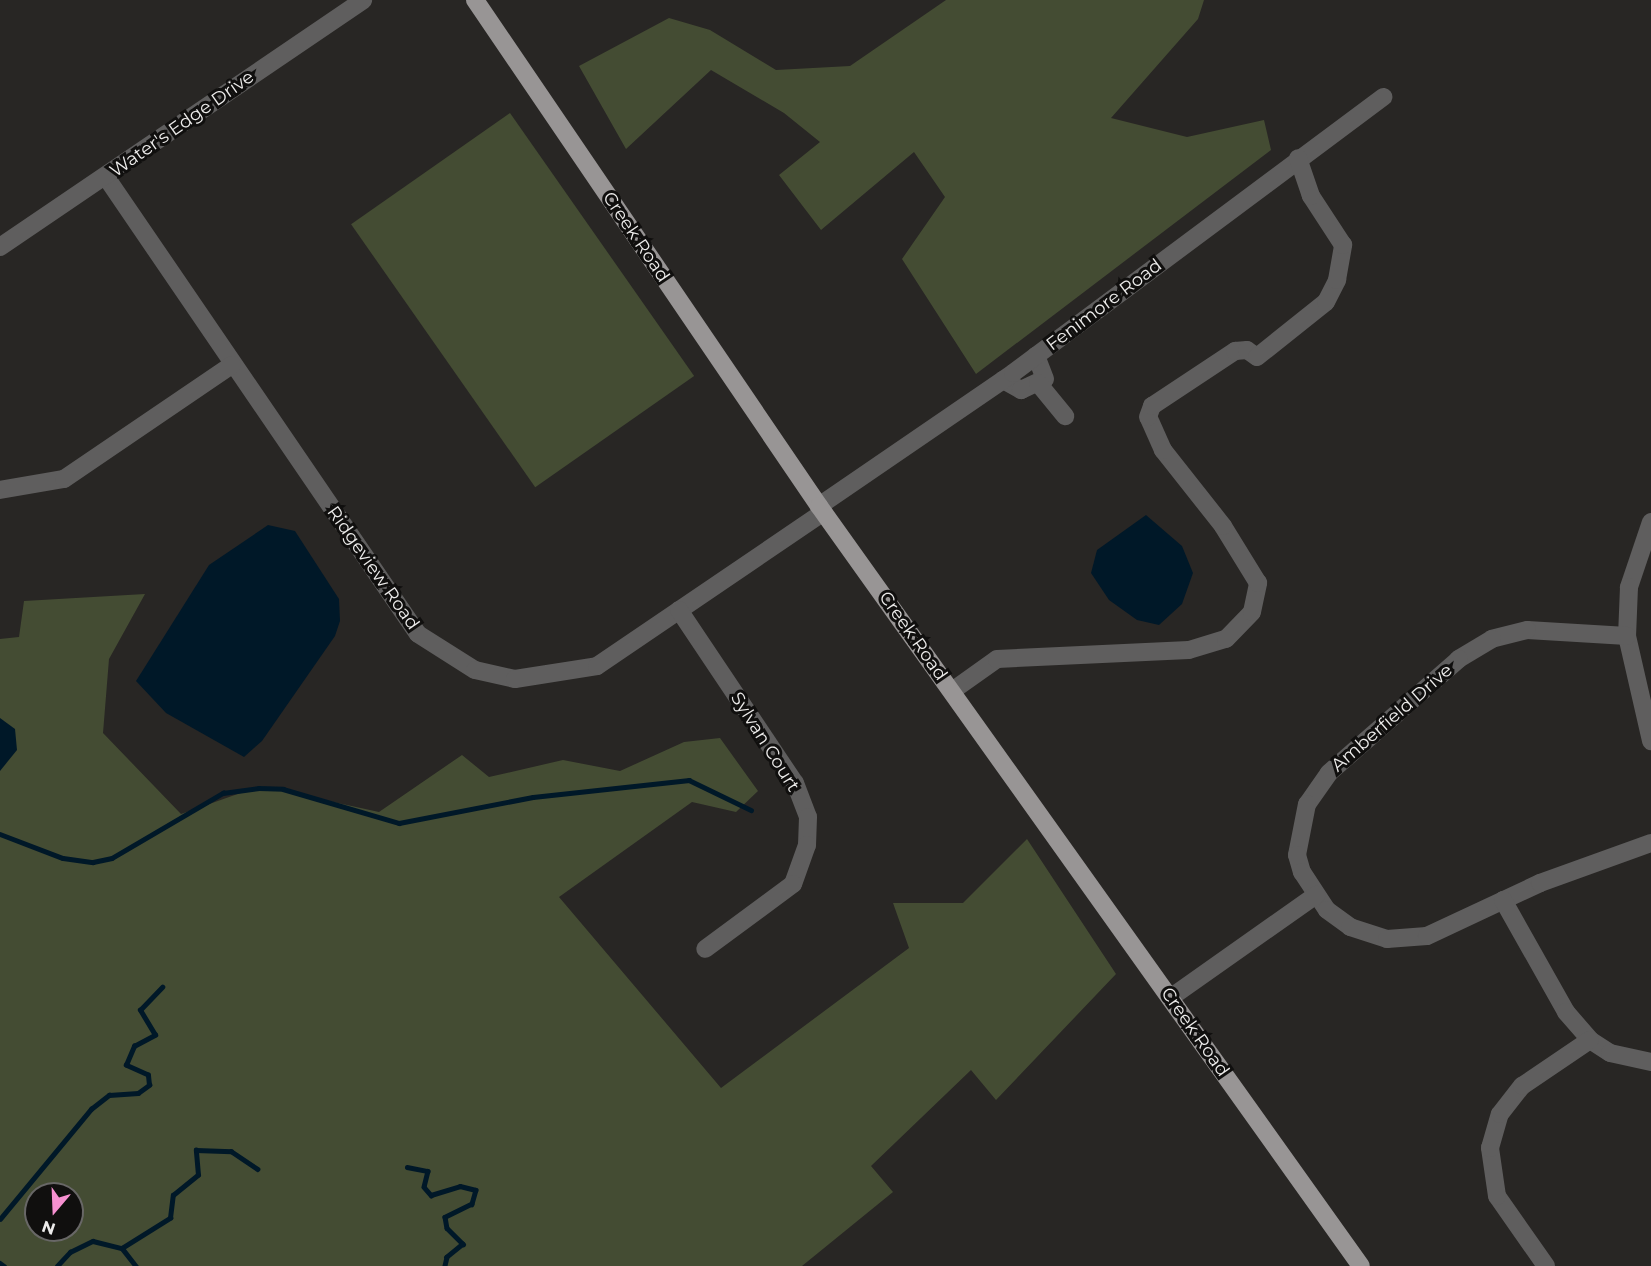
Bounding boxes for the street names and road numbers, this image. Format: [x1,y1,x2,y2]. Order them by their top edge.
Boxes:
street label: Water's Edge Drive [106,66,258,182]
street label: Creek Road [598,188,674,286]
street label: Fenimore Road [1042,255,1166,355]
street label: Ridgeview Road [322,502,424,634]
street label: Creek Road [874,587,952,685]
street label: Amberfield Drive [1327,660,1457,776]
street label: Sylvan Court [726,688,804,796]
street label: Creek Road [1156,983,1234,1081]

